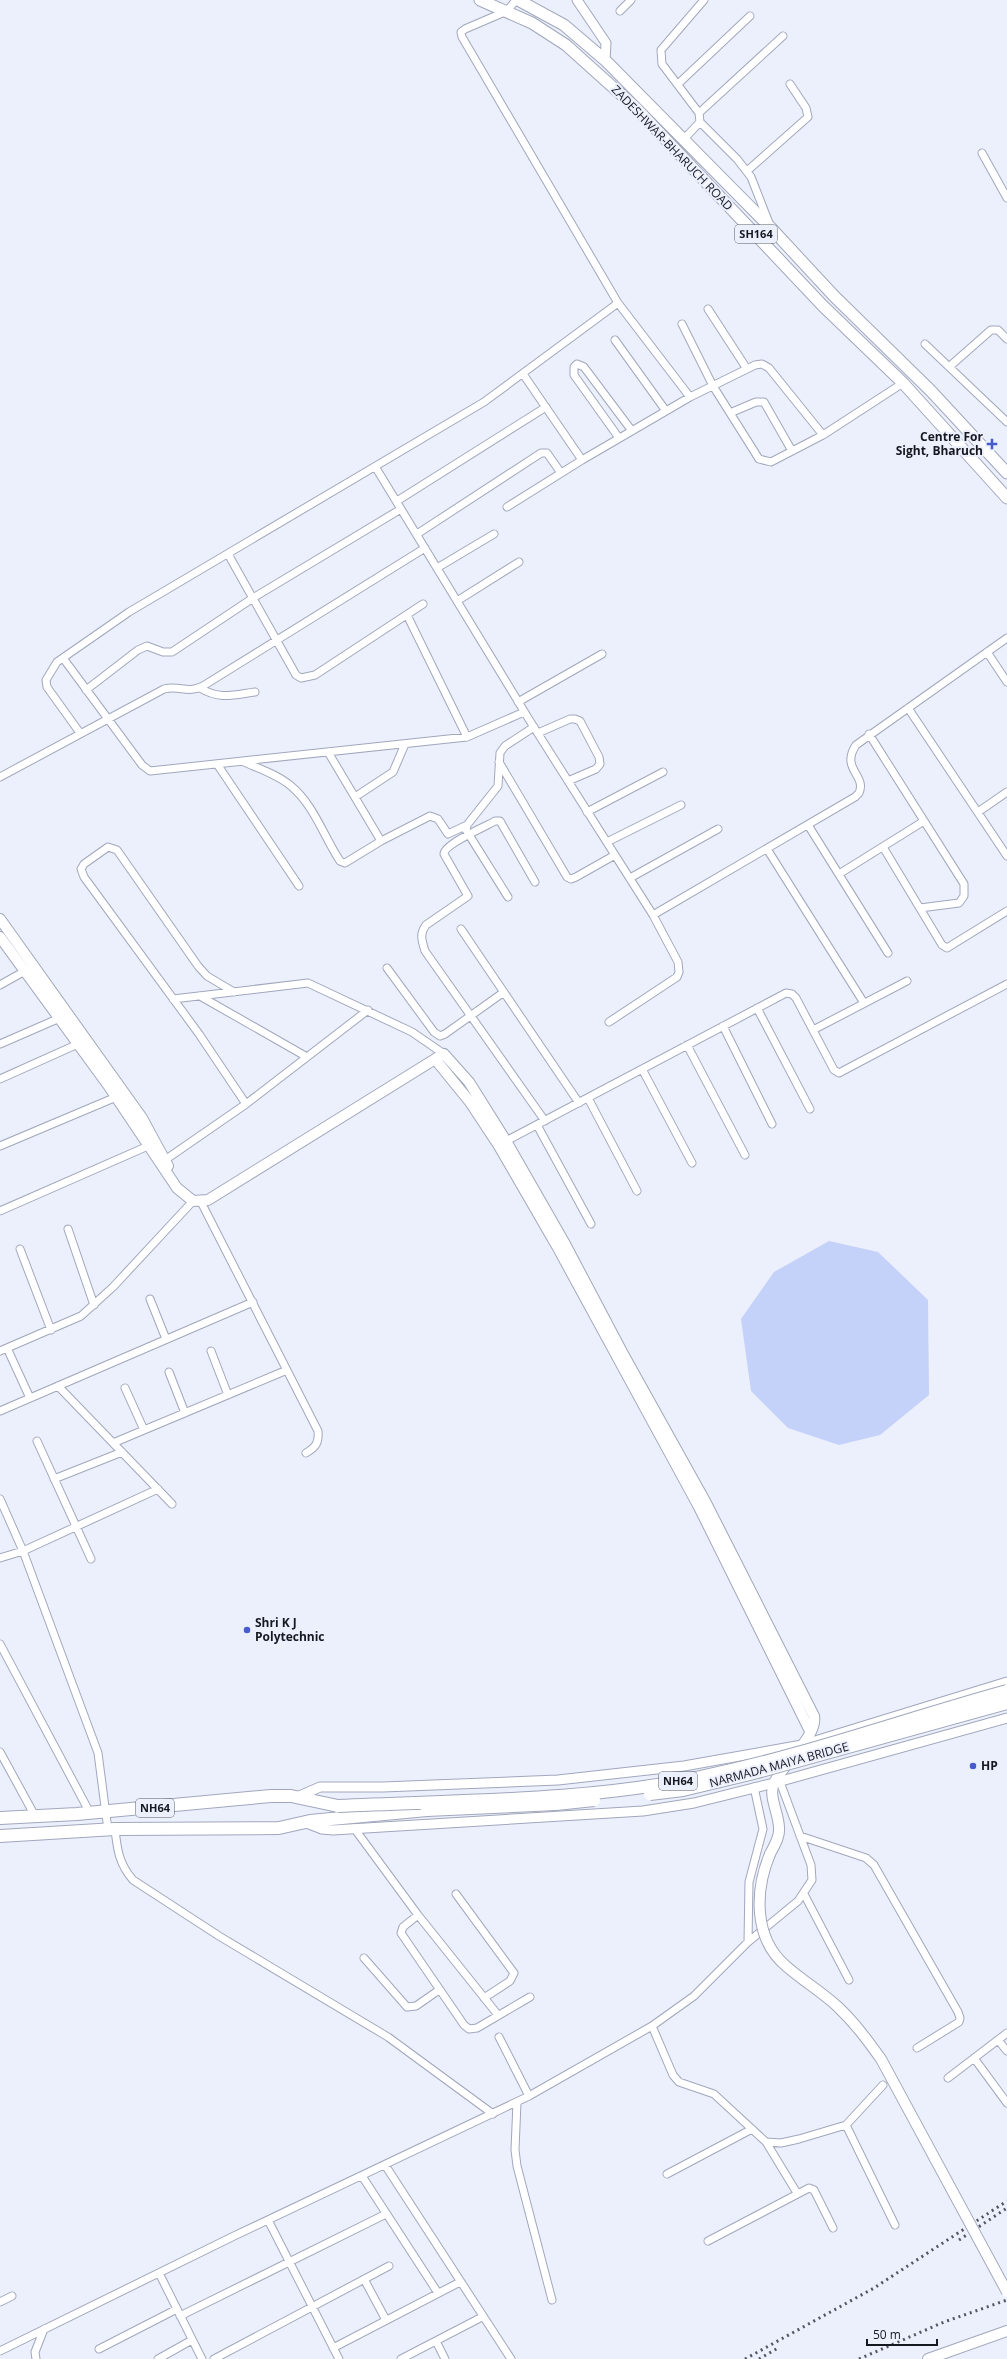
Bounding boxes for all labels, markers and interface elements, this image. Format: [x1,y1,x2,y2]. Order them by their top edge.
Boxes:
street label: ZADESHWAR-BHARUCH ROAD [608,81,737,214]
road number: SH164 [735,225,777,243]
place label: Centre For Sight, Bharuch [896,428,984,459]
marker: Centre For Sight, Bharuch [986,438,998,450]
place label: Shri K J Polytechnic [255,1614,325,1645]
marker: Shri K J Polytechnic [242,1625,252,1635]
street label: NARMADA MAIYA BRIDGE [707,1738,850,1791]
place label: HP [981,1757,998,1774]
marker: HP [968,1761,978,1771]
road number: NH64 [659,1772,697,1790]
road number: NH64 [136,1799,174,1817]
scale bar [867,2321,937,2347]
text: 50 m [873,2326,901,2343]

